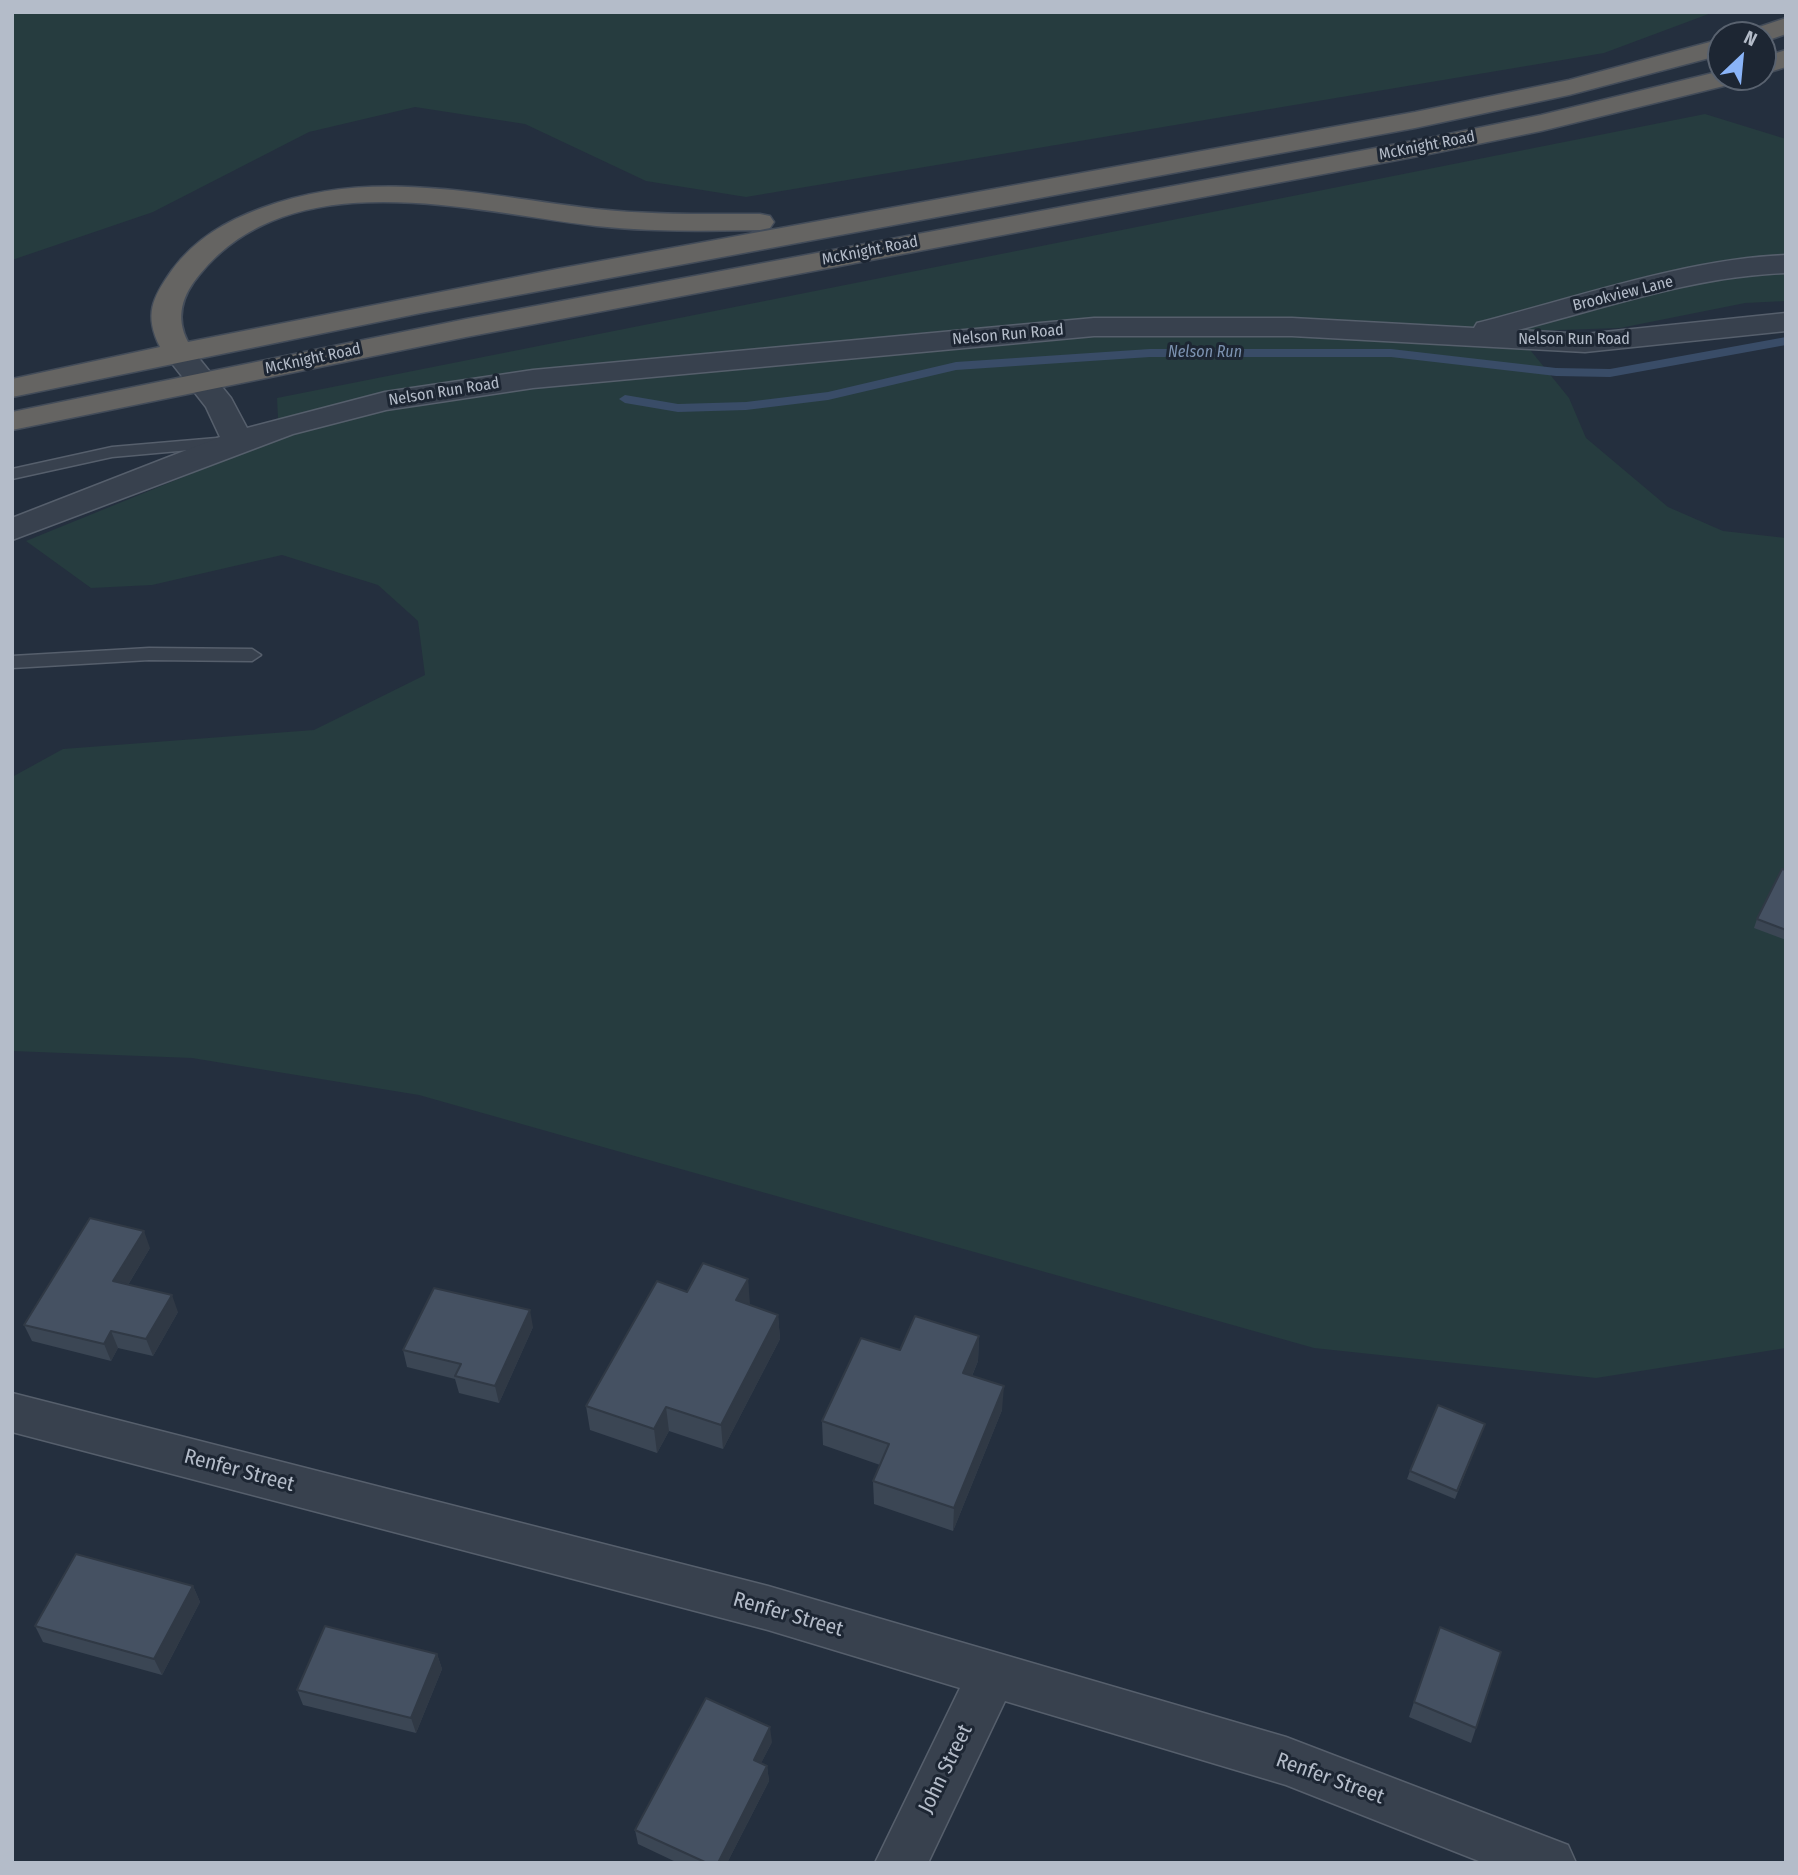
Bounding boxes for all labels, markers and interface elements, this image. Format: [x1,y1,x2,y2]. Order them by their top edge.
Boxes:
north arrow [1707,21,1777,91]
text: N [1740,26,1761,51]
street label: McKnight Road [1377,127,1477,165]
street label: McKnight Road [820,232,920,270]
street label: Brookview Lane [1571,272,1675,316]
street label: Nelson Run Road [952,321,1064,349]
street label: Nelson Run Road [1518,330,1630,350]
street label: McKnight Road [263,339,363,379]
water label: Nelson Run [1168,343,1242,363]
street label: Nelson Run Road [387,374,501,410]
street label: Renfer Street [181,1444,297,1498]
street label: Renfer Street [730,1587,846,1643]
street label: John Street [914,1721,978,1817]
street label: Renfer Street [1273,1748,1387,1810]

